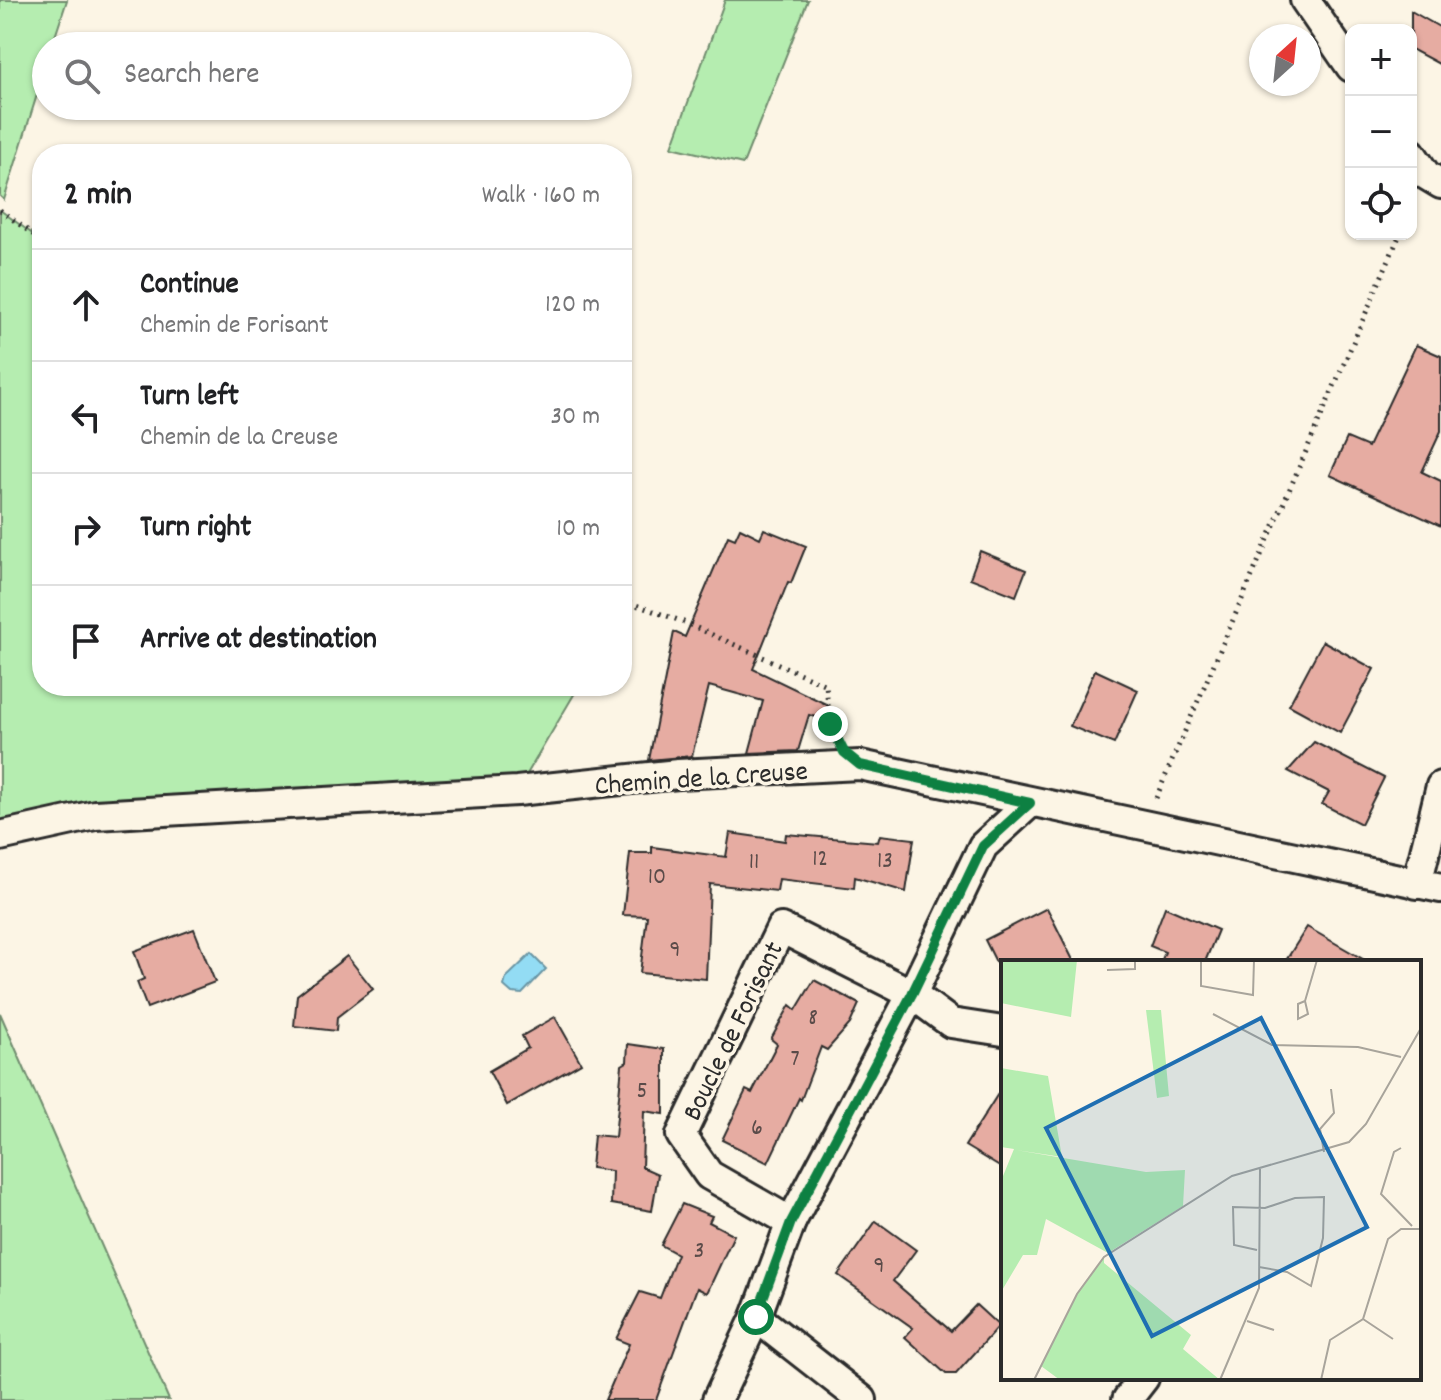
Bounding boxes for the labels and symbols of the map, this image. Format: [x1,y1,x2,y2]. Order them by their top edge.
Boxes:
north arrow [1249,24,1321,96]
route end [812,706,848,742]
street label: Chemin de la Creuse [593,754,809,808]
house number: 12 [812,843,828,877]
house number: 13 [877,845,893,879]
house number: 11 [749,846,759,880]
house number: 10 [648,861,666,895]
house number: 9 [670,934,681,968]
street label: Boucle de Forisant [675,936,796,1129]
inset map [1001,960,1421,1380]
house number: 8 [808,1002,818,1036]
house number: 7 [790,1043,800,1077]
house number: 5 [636,1075,648,1109]
house number: 6 [751,1112,763,1146]
house number: 3 [694,1235,704,1269]
house number: 9 [874,1250,885,1284]
route start [738,1299,774,1335]

